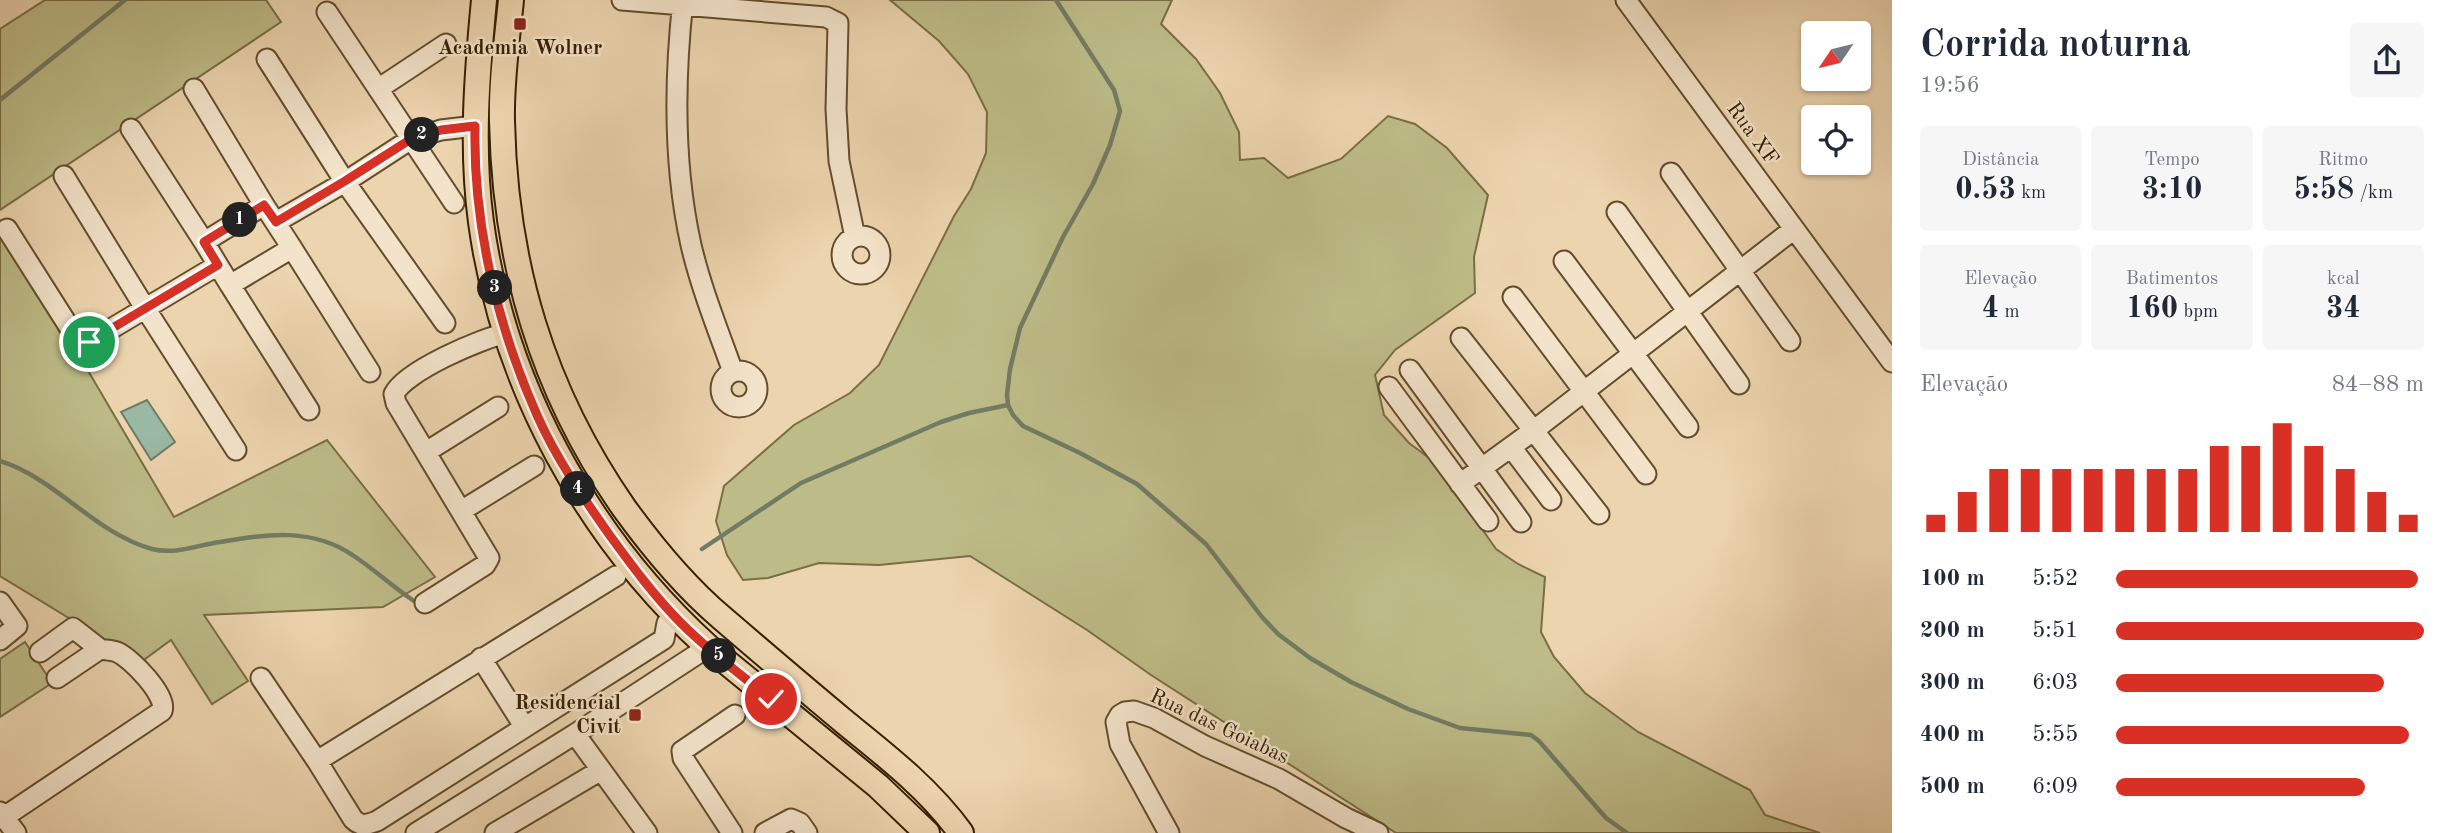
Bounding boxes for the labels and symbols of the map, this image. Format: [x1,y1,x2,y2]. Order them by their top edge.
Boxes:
marker: Academia Wolner [512,16,528,32]
north arrow [1801,21,1871,91]
place label: Academia Wolner [438,38,602,59]
street label: Rua XF [1722,99,1782,169]
pin: 2 [404,118,440,152]
pin: 1 [222,202,258,238]
pin: 3 [477,270,512,306]
pin [59,312,119,372]
pin: 4 [560,472,596,506]
pin: 5 [702,638,736,674]
pin [741,669,801,729]
street label: Rua das Goiabas [1146,686,1292,768]
place label: Residencial Civit [514,693,621,738]
marker: Residencial Civit [627,707,643,723]

